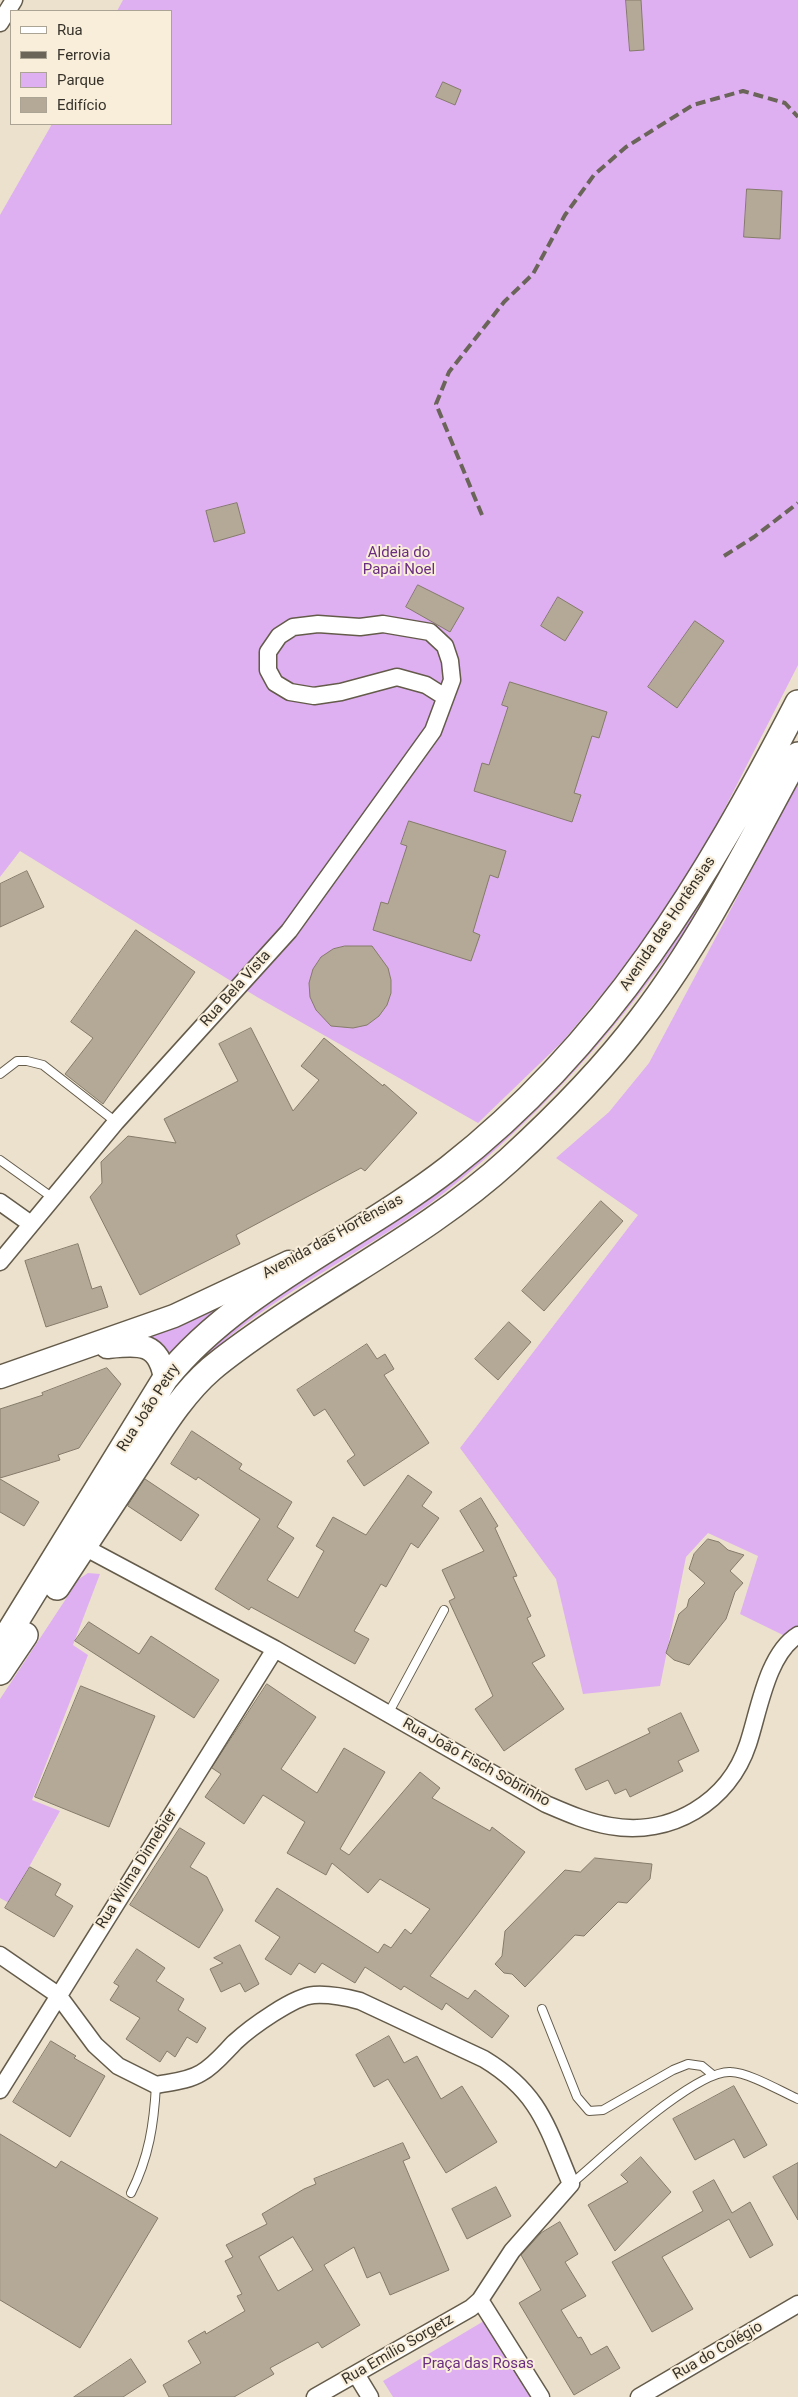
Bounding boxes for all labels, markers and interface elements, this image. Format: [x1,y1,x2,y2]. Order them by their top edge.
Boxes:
legend [10,10,172,125]
text: Rua [57,21,83,39]
text: Ferrovia [57,46,111,64]
text: Parque [57,71,104,89]
text: Edifício [57,96,106,114]
park label: Aldeia do Papai Noel [363,544,435,579]
street label: Avenida das Hortênsias [616,853,720,995]
street label: Rua Bela Vista [197,947,275,1031]
street label: Avenida das Hortênsias [260,1191,406,1283]
street label: Rua João Petry [114,1361,184,1455]
street label: Rua João Fisch Sobrinho [399,1715,553,1811]
street label: Rua Wilma Dinnebier [93,1806,181,1932]
street label: Rua Emílio Sorgetz [339,2311,457,2389]
street label: Rua do Colégio [670,2318,766,2384]
park label: Praça das Rosas [422,2355,534,2373]

